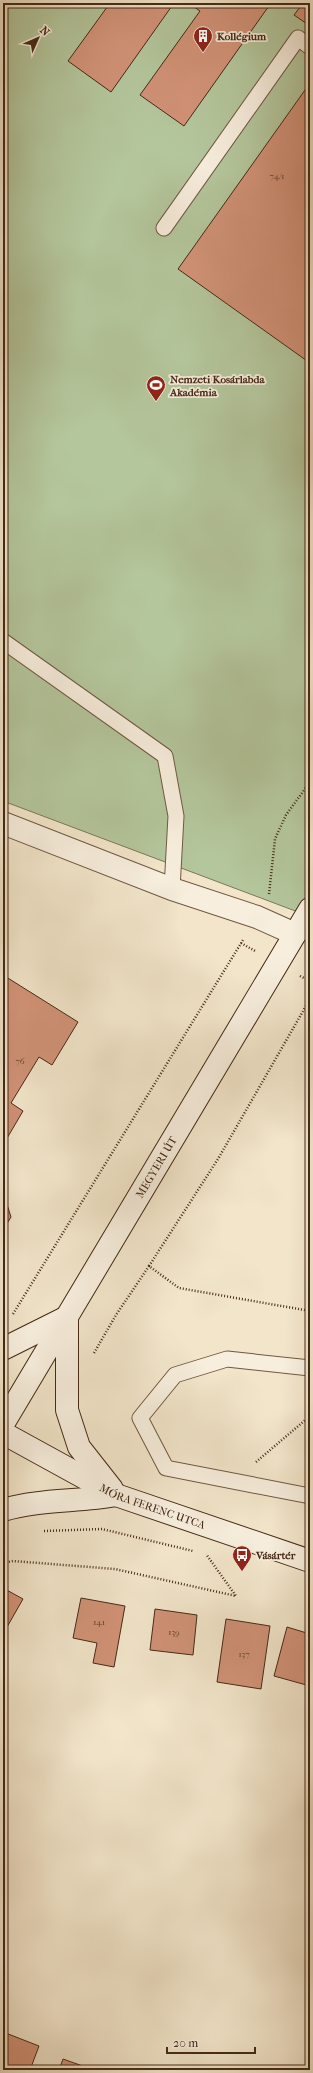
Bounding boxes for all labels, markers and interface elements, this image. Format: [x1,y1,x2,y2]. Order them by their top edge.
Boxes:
north arrow [18,18,58,58]
text: N [37,24,53,39]
building icon: Kollégium [192,25,214,53]
place label: Kollégium [217,30,267,43]
house number: 74/1 [270,171,284,181]
place label: Nemzeti Kosárlabda Akadémia [169,373,266,399]
sports icon: Nemzeti Kosárlabda Akadémia [145,374,167,402]
house number: 76 [15,1056,25,1066]
street label: MEGYERI ÚT [133,1134,180,1200]
street label: MÓRA FERENC UTCA [97,1481,208,1532]
bus stop icon: Vásártér [231,1544,253,1572]
place label: Vásártér [255,1549,296,1562]
house number: 141 [93,1617,105,1627]
house number: 139 [168,1627,180,1637]
house number: 137 [238,1649,250,1659]
scale bar [167,2029,255,2055]
text: 20 m [173,2036,198,2050]

